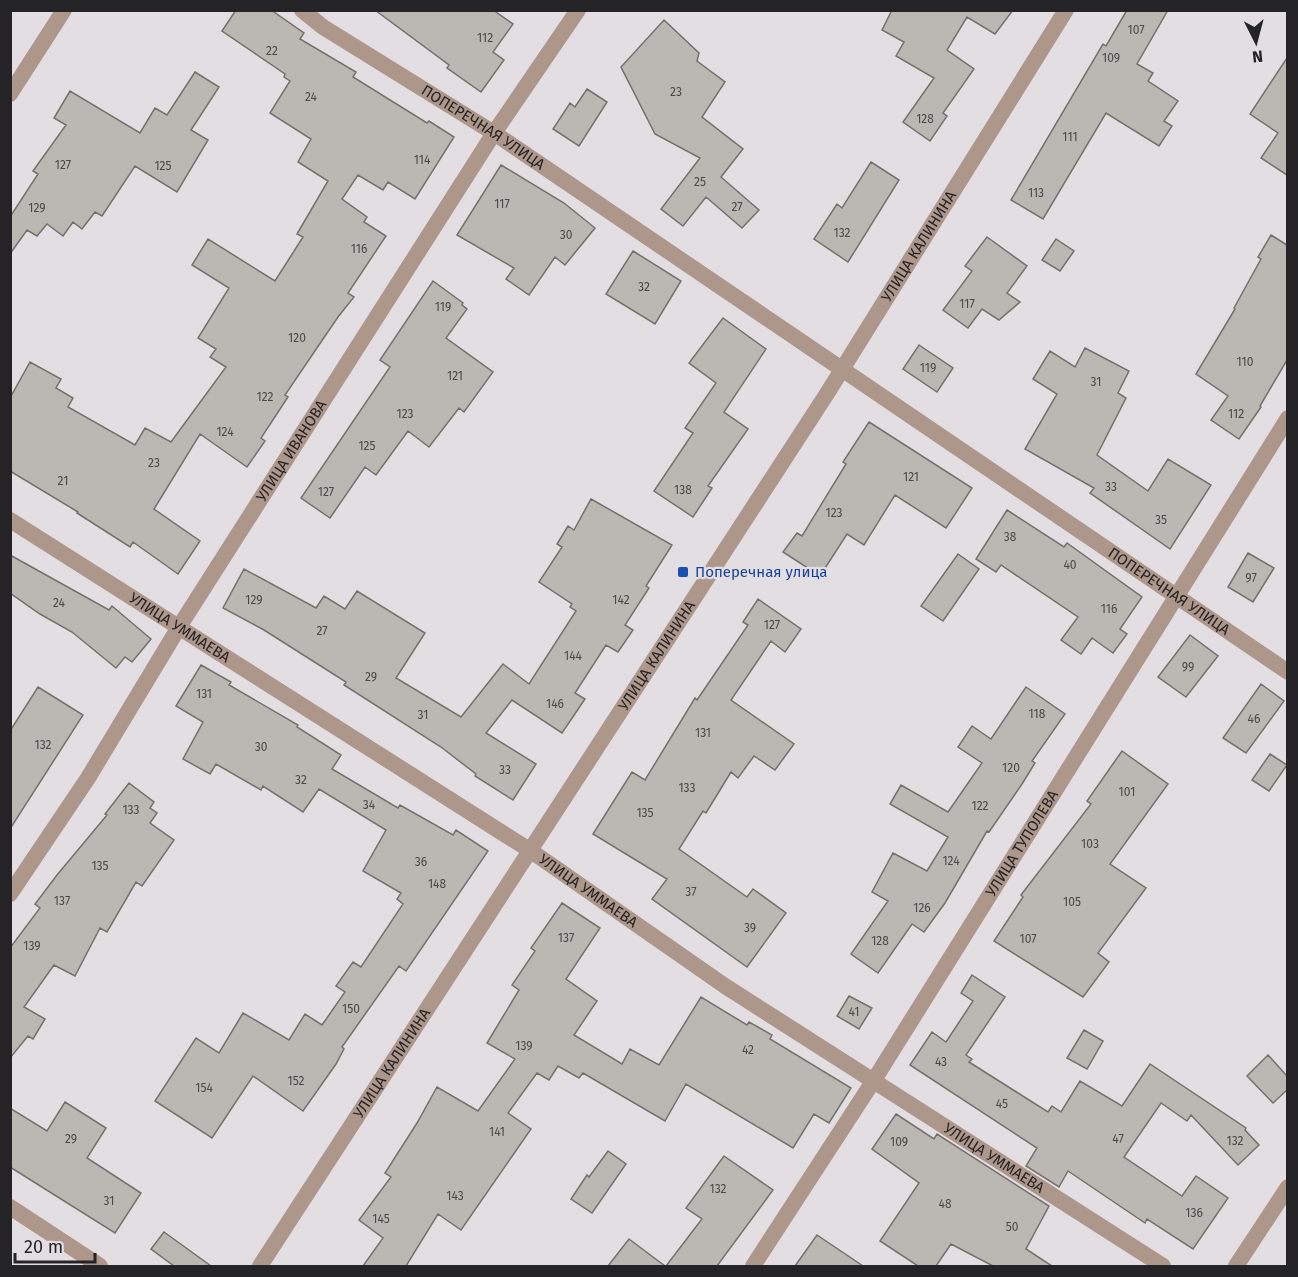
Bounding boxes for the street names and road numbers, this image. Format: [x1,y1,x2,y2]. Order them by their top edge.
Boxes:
street label: ПОПЕРЕЧНАЯ УЛИЦА [418,81,548,174]
street label: УЛИЦА КАЛИНИНА [877,187,960,305]
street label: УЛИЦА ИВАНОВА [252,397,330,505]
street label: ПОПЕРЕЧНАЯ УЛИЦА [1105,544,1234,639]
street label: УЛИЦА УММАЕВА [126,589,234,667]
street label: УЛИЦА КАЛИНИНА [614,597,699,714]
street label: УЛИЦА ТУПОЛЕВА [982,786,1062,900]
street label: УЛИЦА УММАЕВА [535,850,641,932]
street label: УЛИЦА КАЛИНИНА [350,1004,434,1121]
street label: УЛИЦА УММАЕВА [940,1119,1048,1197]

